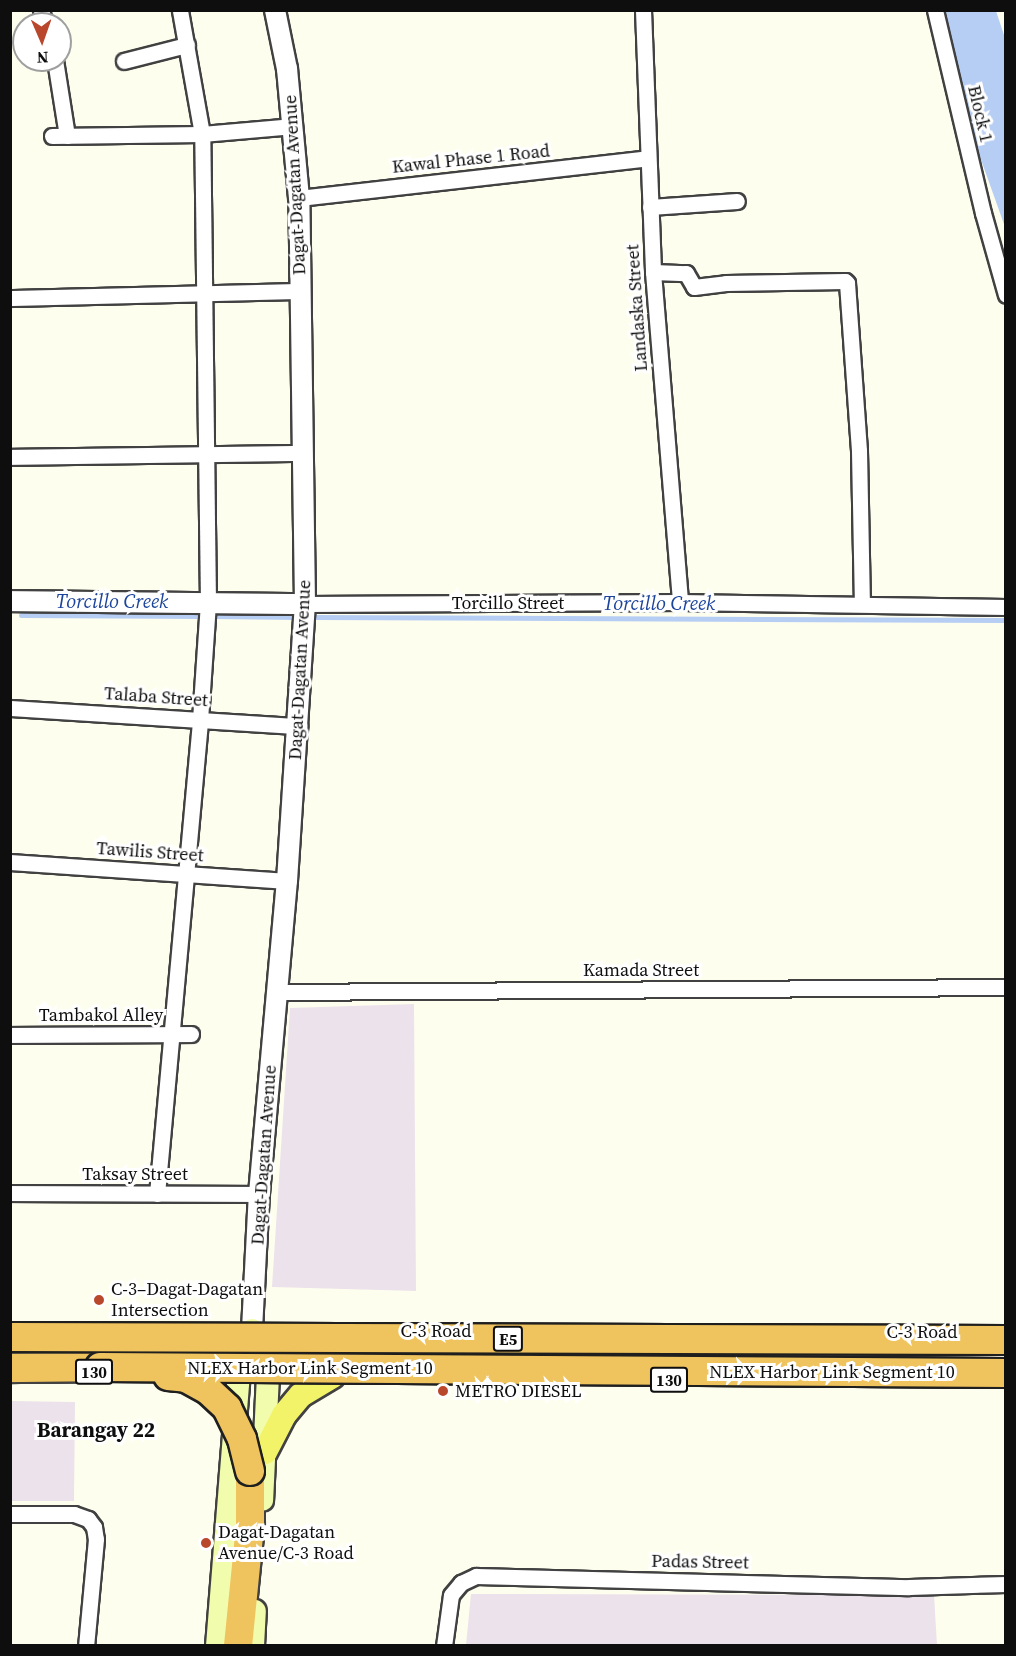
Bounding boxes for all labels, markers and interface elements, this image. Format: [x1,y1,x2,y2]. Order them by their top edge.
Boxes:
north arrow [12,12,72,72]
text: N [36,47,49,69]
street label: Block 1 [963,83,997,145]
street label: Dagat-Dagatan Avenue [279,94,311,276]
street label: Kawal Phase 1 Road [391,140,551,178]
street label: Landaska Street [622,244,652,372]
street label: Dagat-Dagatan Avenue [284,579,316,761]
water label: Torcillo Creek [56,589,168,613]
water label: Torcillo Creek [603,591,715,615]
street label: Torcillo Street [452,592,564,614]
street label: Talaba Street [103,683,209,711]
street label: Tawilis Street [96,837,204,867]
street label: Kamada Street [583,959,699,981]
street label: Tambakol Alley [39,1004,163,1026]
street label: Dagat-Dagatan Avenue [247,1064,281,1246]
street label: Taksay Street [82,1163,188,1185]
place label: C-3–Dagat-Dagatan Intersection [111,1279,263,1322]
marker: C-3–Dagat-Dagatan Intersection [92,1293,106,1307]
street label: C-3 Road [401,1320,471,1342]
street label: C-3 Road [887,1321,957,1343]
road number: E5 [492,1326,524,1352]
street label: NLEX Harbor Link Segment 10 [187,1357,433,1379]
road number: 130 [74,1359,113,1385]
street label: NLEX Harbor Link Segment 10 [709,1361,955,1383]
road number: 130 [650,1367,688,1393]
place label: METRO DIESEL [455,1380,582,1402]
marker: METRO DIESEL [436,1384,450,1398]
district label: Barangay 22 [37,1417,155,1443]
place label: Dagat-Dagatan Avenue/C-3 Road [218,1522,354,1564]
marker: Dagat-Dagatan Avenue/C-3 Road [199,1536,213,1550]
street label: Padas Street [651,1550,749,1574]

